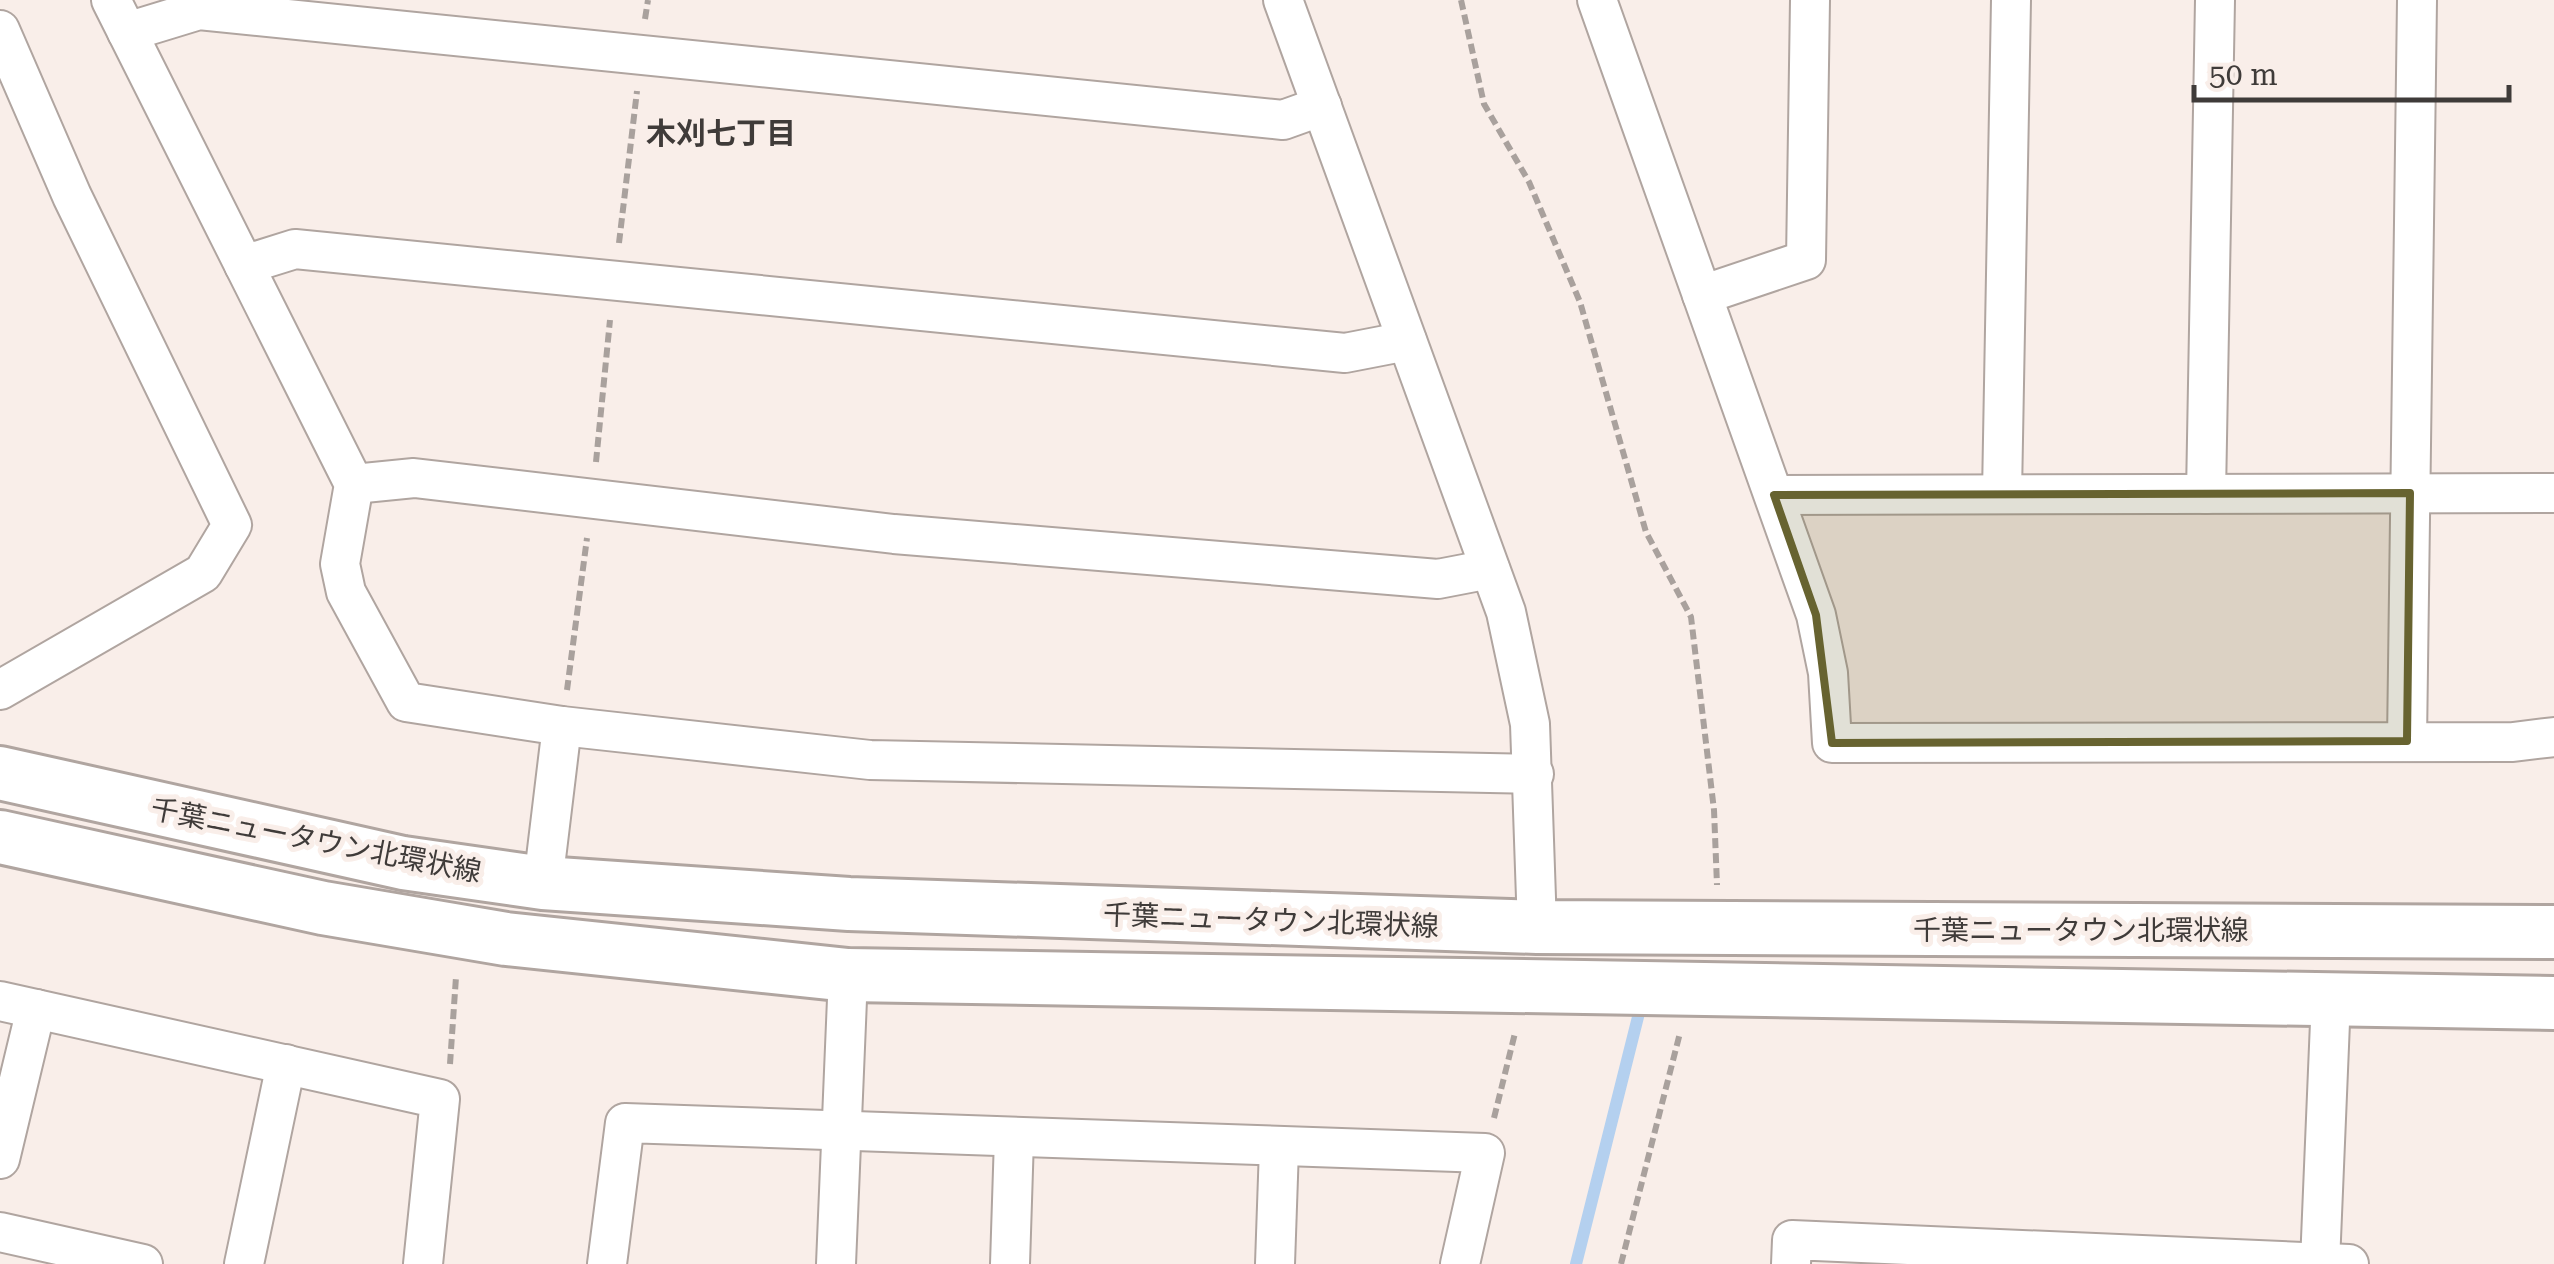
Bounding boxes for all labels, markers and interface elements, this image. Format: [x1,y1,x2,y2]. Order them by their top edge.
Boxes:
scale bar [2194,40,2509,102]
text: 50 m [2209,57,2278,92]
district label: 木刈七丁目 [646,116,796,151]
street label: 千葉ニュータウン北環状線 [148,792,484,889]
street label: 千葉ニュータウン北環状線 [1103,898,1439,943]
street label: 千葉ニュータウン北環状線 [1913,914,2249,947]

